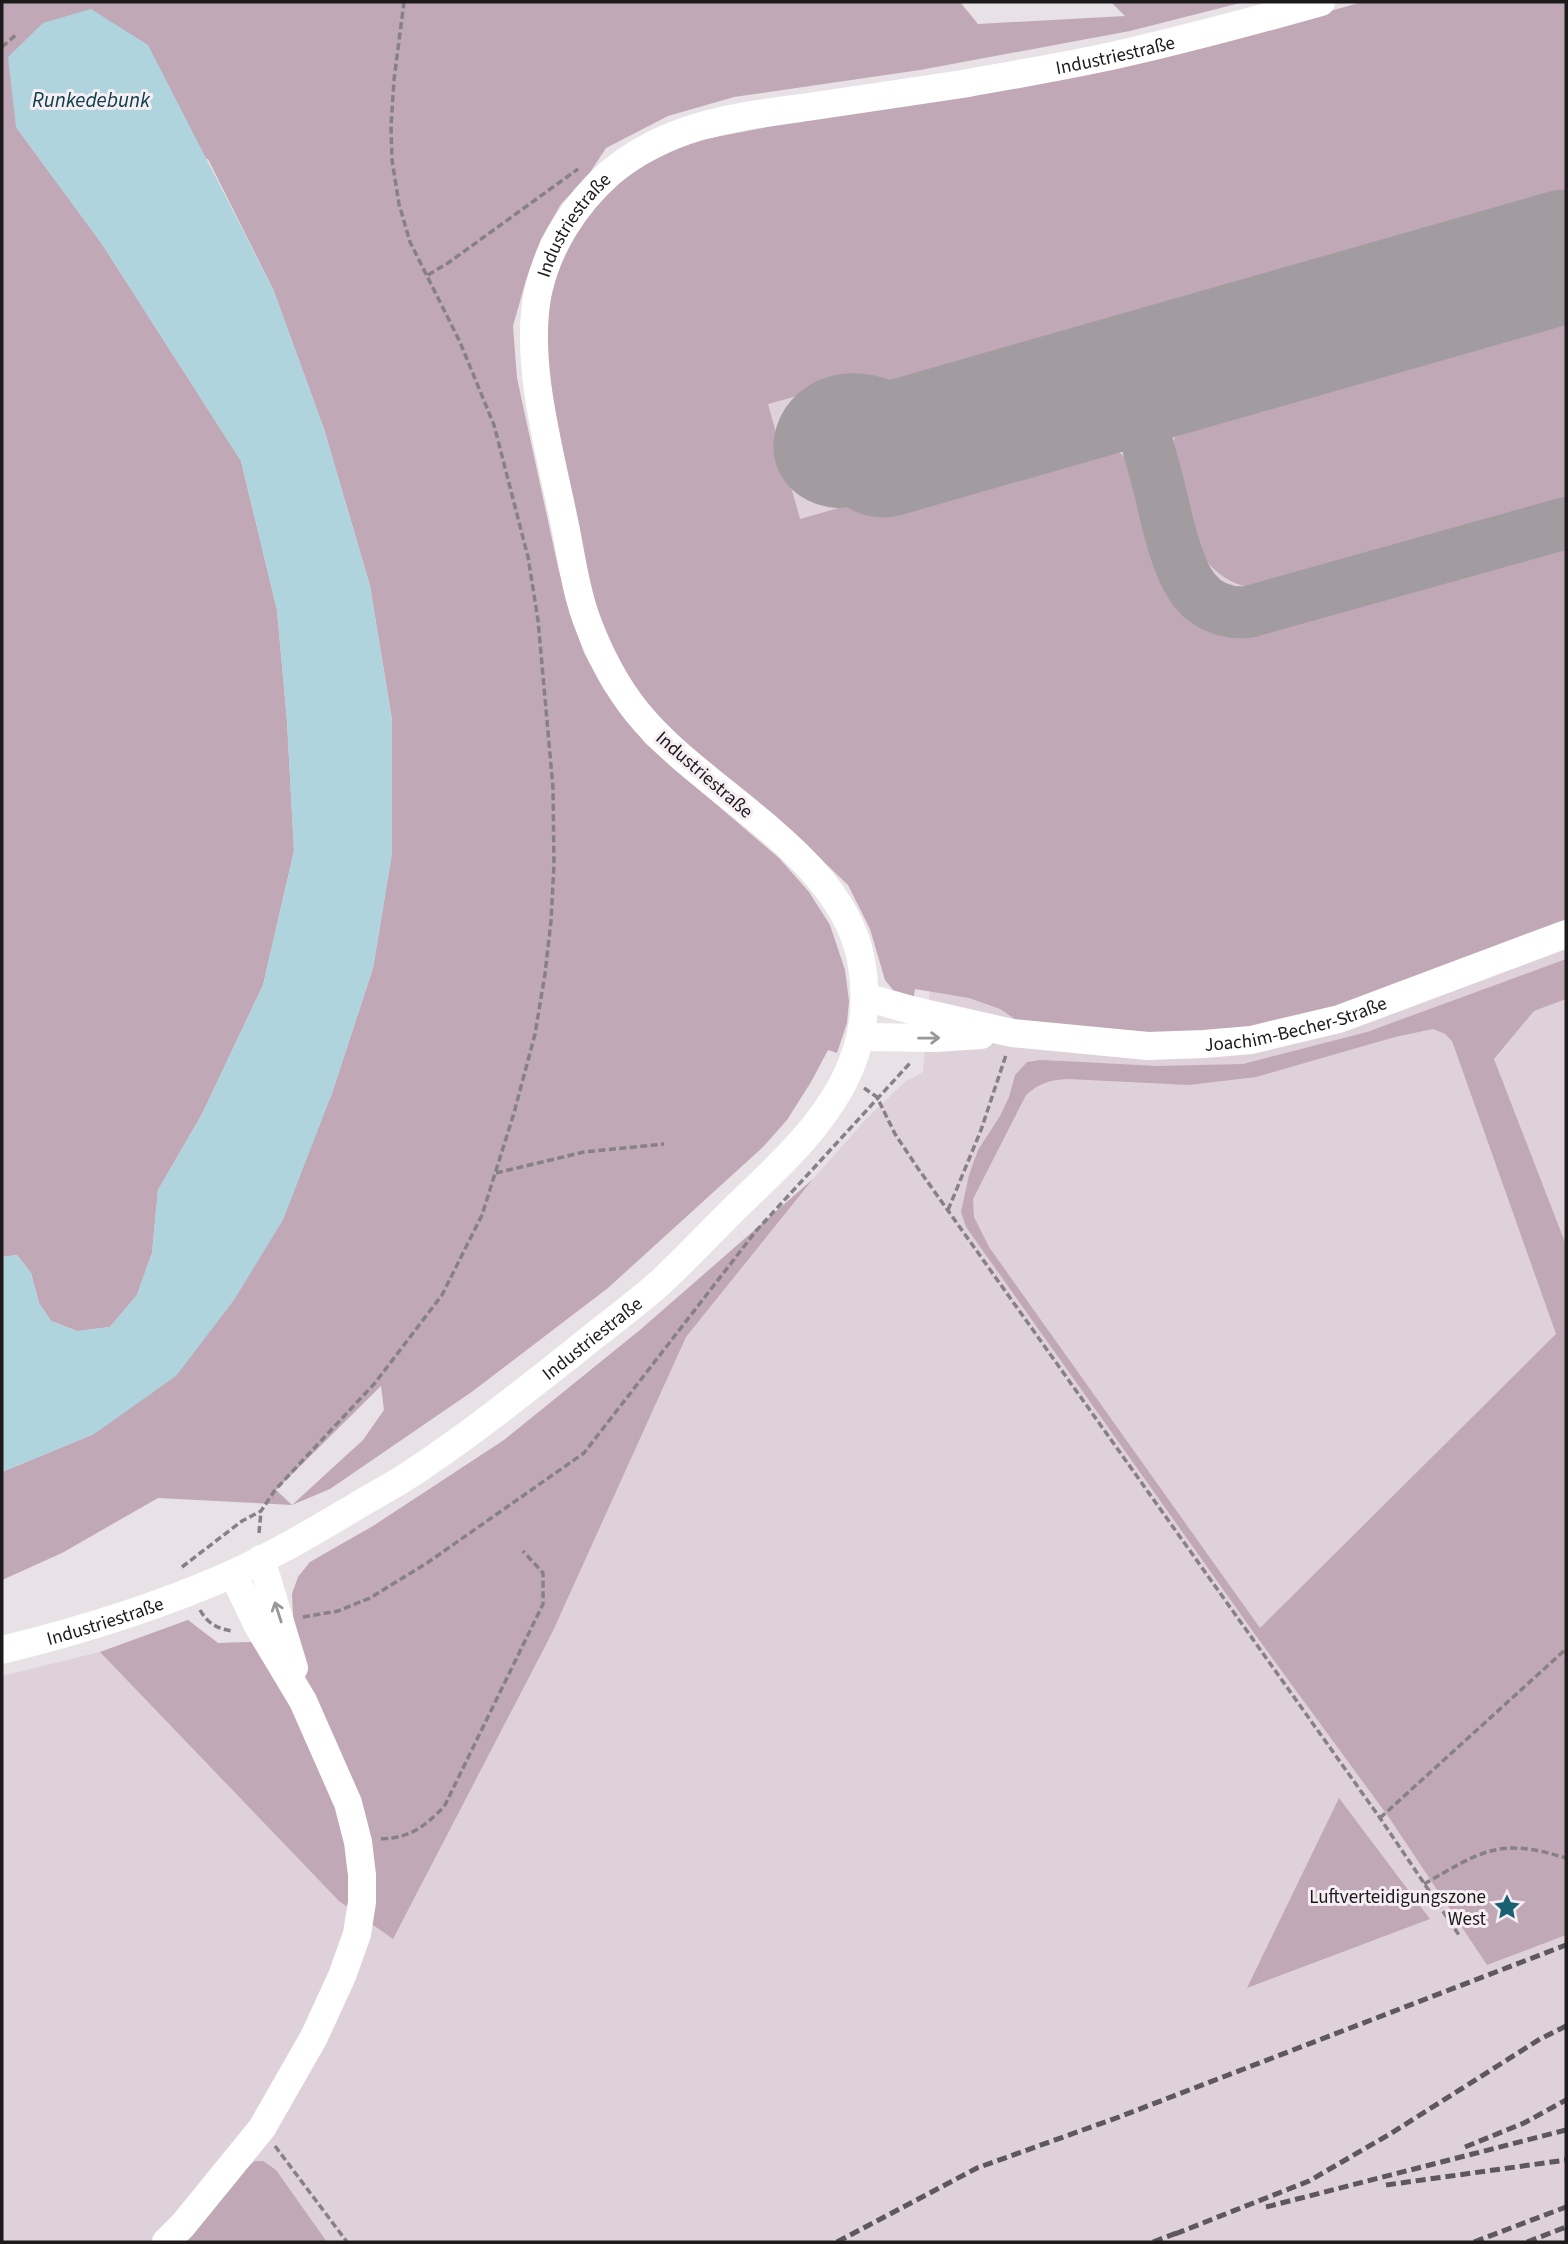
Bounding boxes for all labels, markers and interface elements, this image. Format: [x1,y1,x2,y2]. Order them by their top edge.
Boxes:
street label: Industriestraße [1054,30,1178,82]
water label: Runkedebunk [32,85,151,115]
street label: Industriestraße [531,167,617,281]
street label: Industriestraße [649,725,759,825]
street label: Joachim-Becher-Straße [1203,990,1391,1059]
one-way arrow [917,1031,940,1045]
street label: Industriestraße [537,1291,649,1387]
street label: Industriestraße [44,1591,168,1653]
one-way arrow [271,1601,283,1623]
place label: Luftverteidigungszone West [1309,1884,1487,1933]
place icon: Luftverteidigungszone West [1492,1892,1522,1922]

